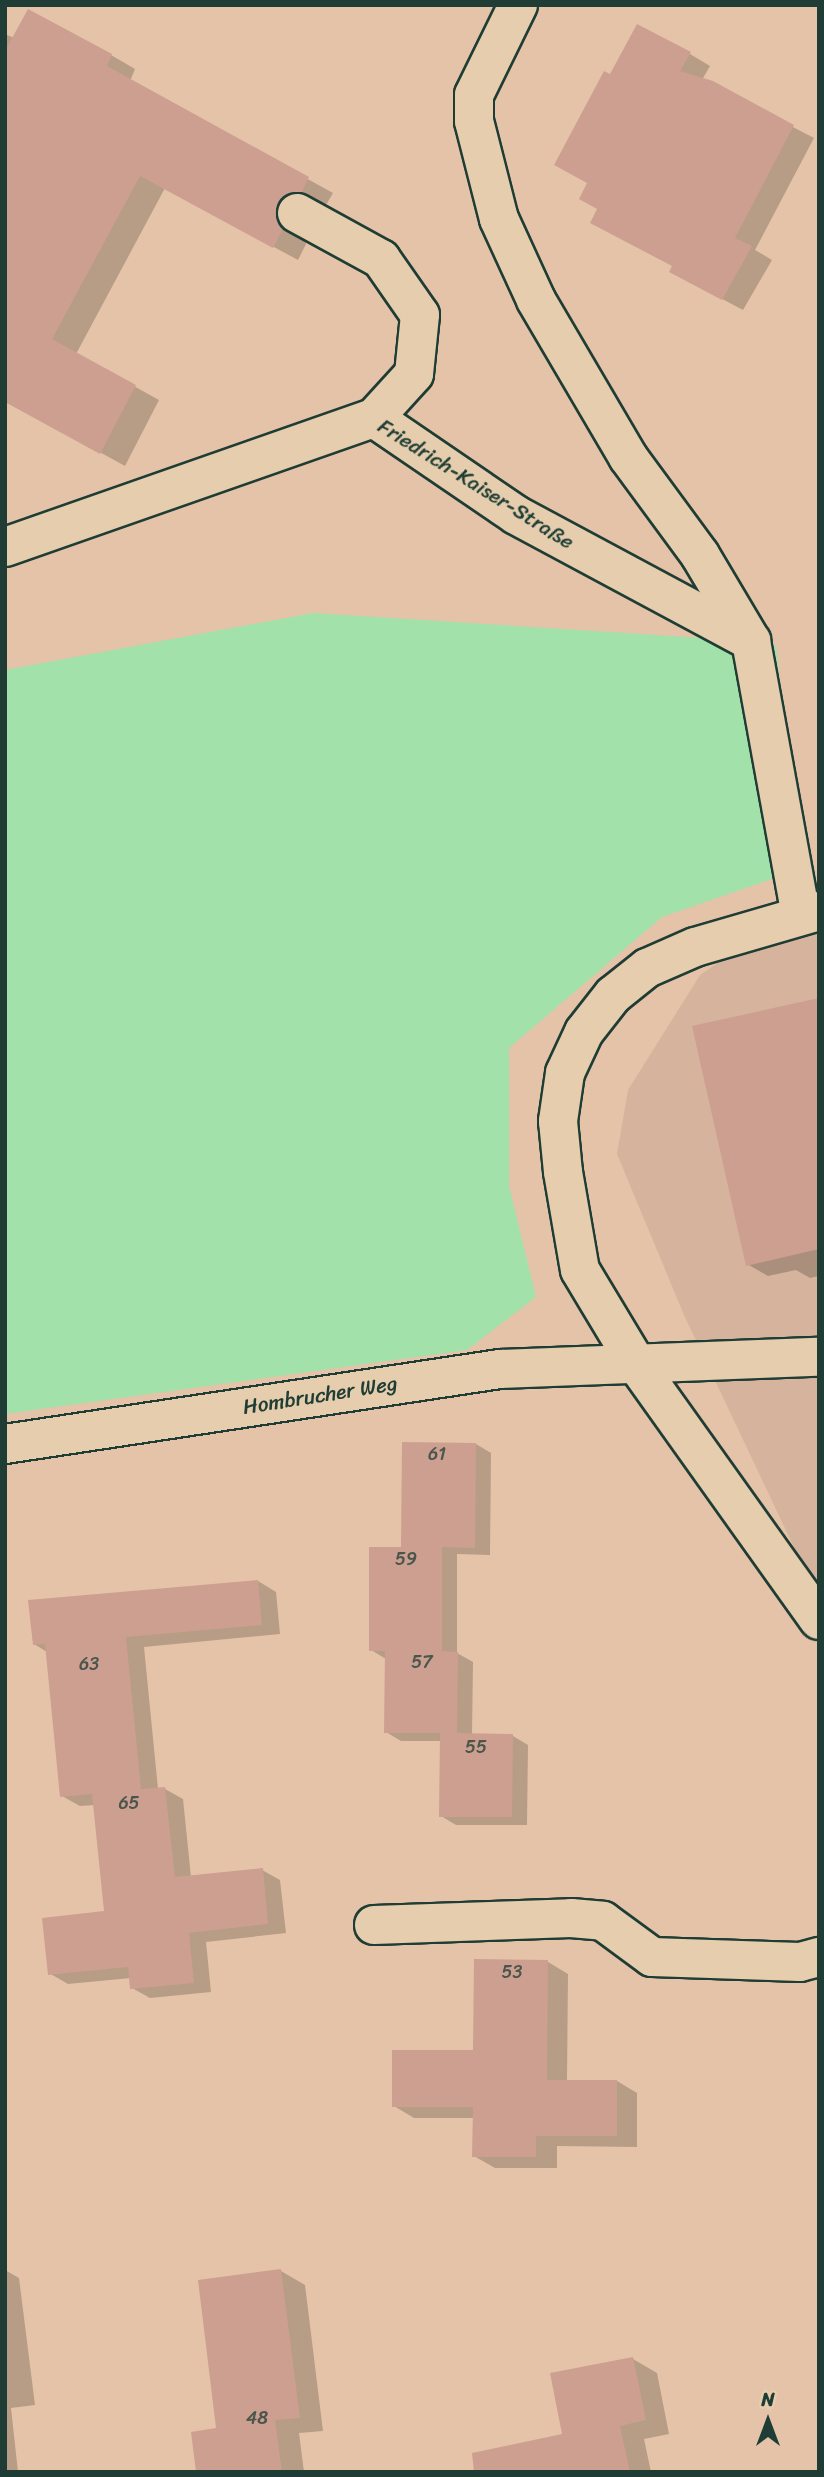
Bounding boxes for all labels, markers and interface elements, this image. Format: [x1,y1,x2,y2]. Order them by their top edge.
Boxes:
street label: Friedrich-Kaiser-Straße [373,413,579,555]
street label: Hombrucher Weg [241,1370,399,1420]
house number: 61 [428,1443,446,1465]
house number: 59 [395,1548,417,1570]
house number: 57 [411,1651,433,1673]
house number: 63 [79,1653,99,1675]
house number: 55 [465,1736,487,1758]
house number: 65 [118,1792,140,1814]
house number: 53 [502,1961,522,1983]
text: N [761,2383,775,2416]
north arrow [733,2386,803,2456]
house number: 48 [246,2407,268,2429]

